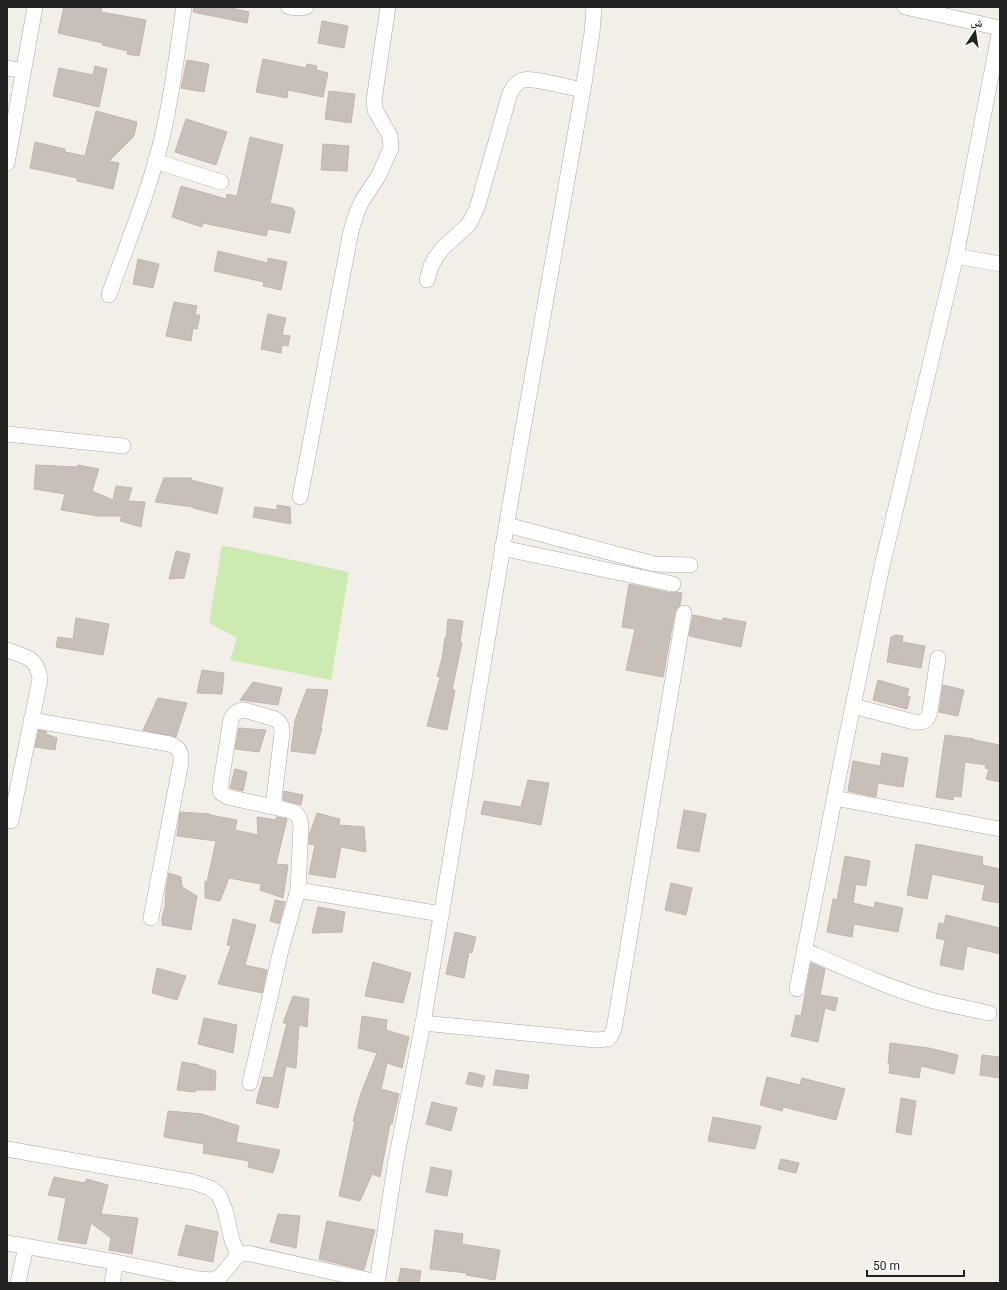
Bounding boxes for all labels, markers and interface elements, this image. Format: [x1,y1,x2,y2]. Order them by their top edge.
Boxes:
north arrow [955,12,995,52]
text: ش [970,15,984,31]
scale bar [867,1252,964,1278]
text: 50 m [873,1259,900,1273]

